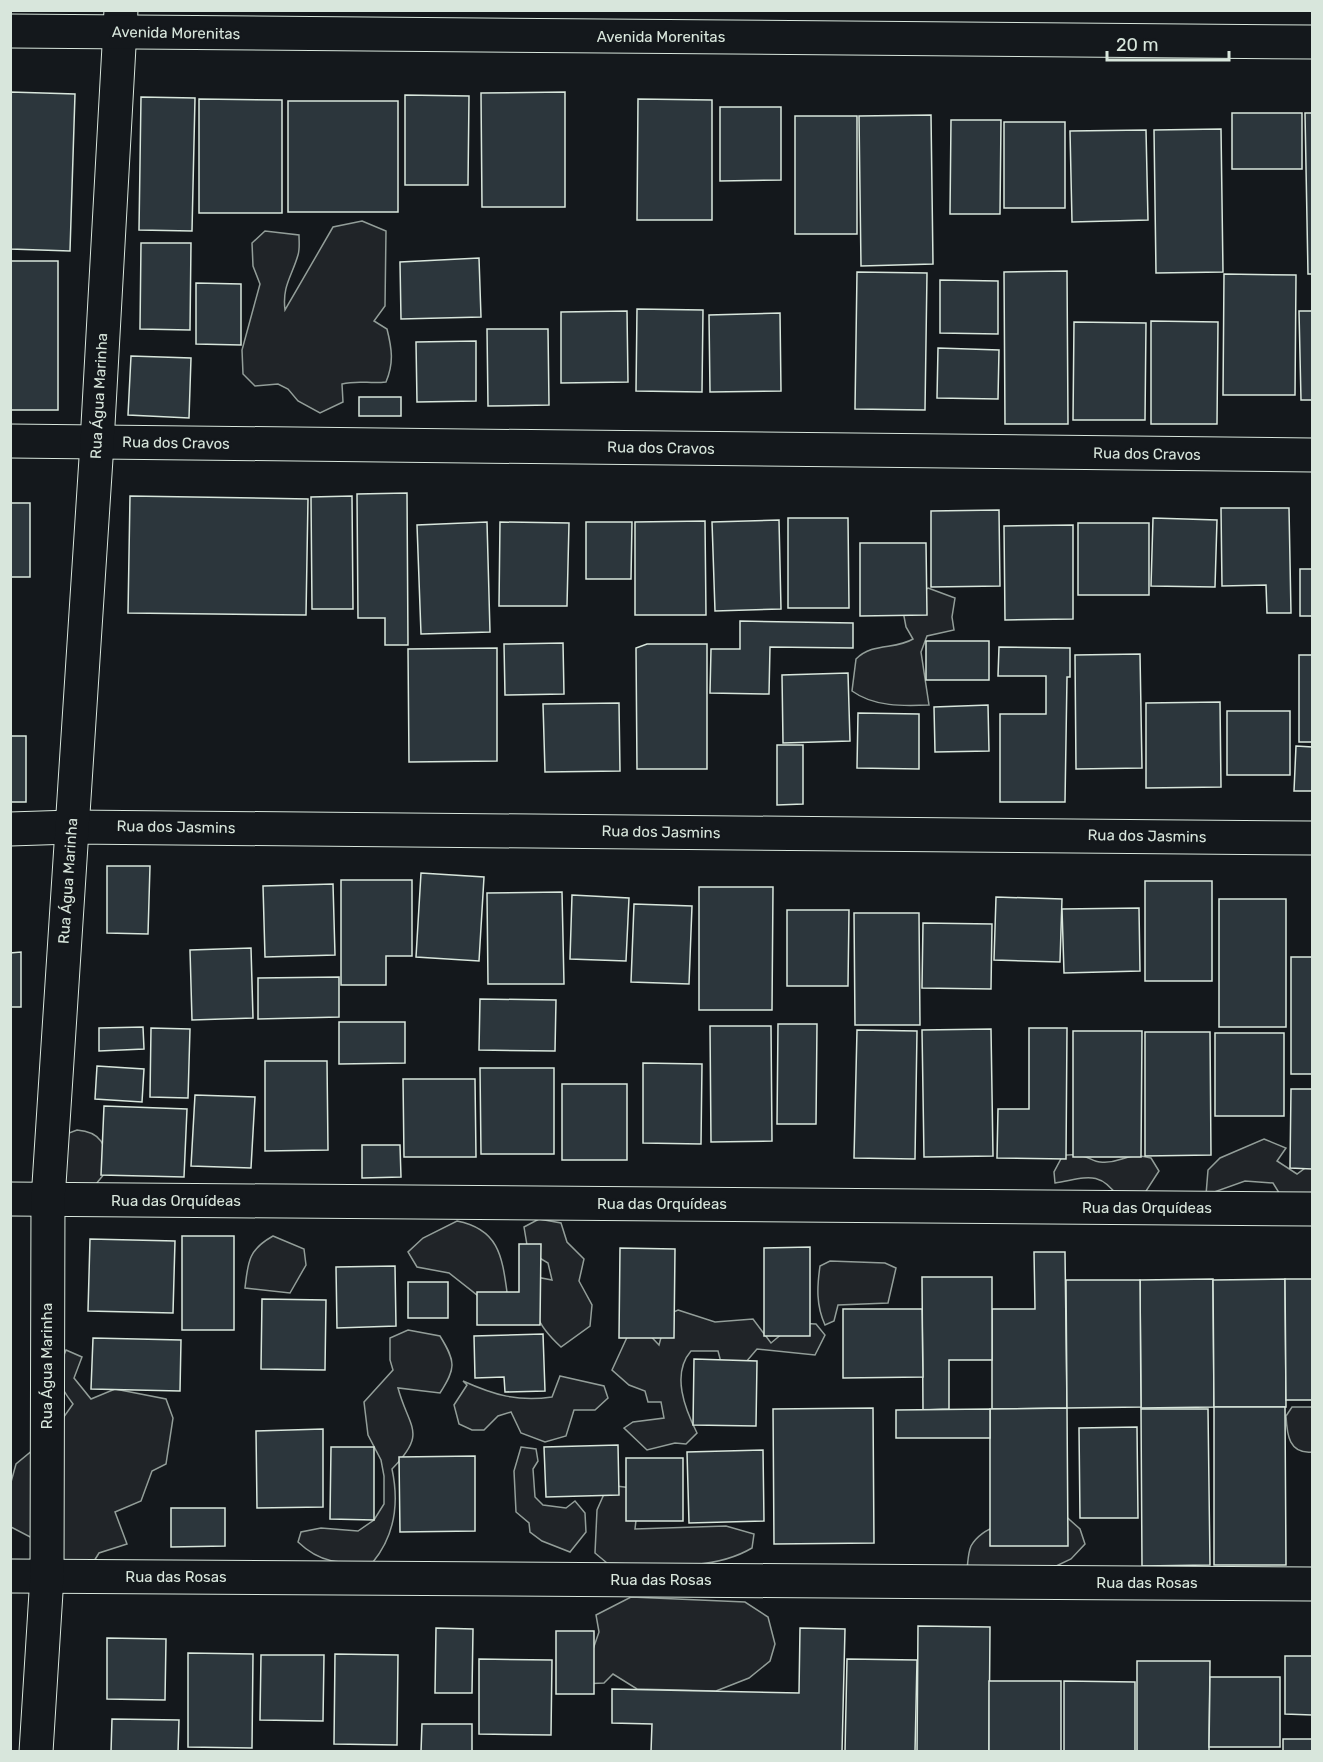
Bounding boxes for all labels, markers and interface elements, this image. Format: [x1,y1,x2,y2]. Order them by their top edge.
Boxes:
street label: Avenida Morenitas [112,23,241,43]
scale bar [1107,24,1228,62]
street label: Avenida Morenitas [597,28,726,46]
text: 20 m [1116,34,1158,56]
street label: Rua Água Marinha [87,332,111,460]
street label: Rua dos Cravos [122,433,230,453]
street label: Rua dos Cravos [607,438,715,458]
street label: Rua dos Cravos [1093,444,1201,464]
street label: Rua Água Marinha [55,817,81,945]
street label: Rua dos Jasmins [116,817,236,837]
street label: Rua dos Jasmins [601,822,721,842]
street label: Rua dos Jasmins [1087,826,1207,846]
street label: Rua das Orquídeas [111,1192,241,1210]
street label: Rua das Orquídeas [597,1195,727,1213]
street label: Rua das Orquídeas [1082,1199,1212,1217]
street label: Rua Água Marinha [38,1303,56,1429]
street label: Rua das Rosas [125,1568,227,1586]
street label: Rua das Rosas [610,1571,712,1589]
street label: Rua das Rosas [1096,1574,1198,1592]

